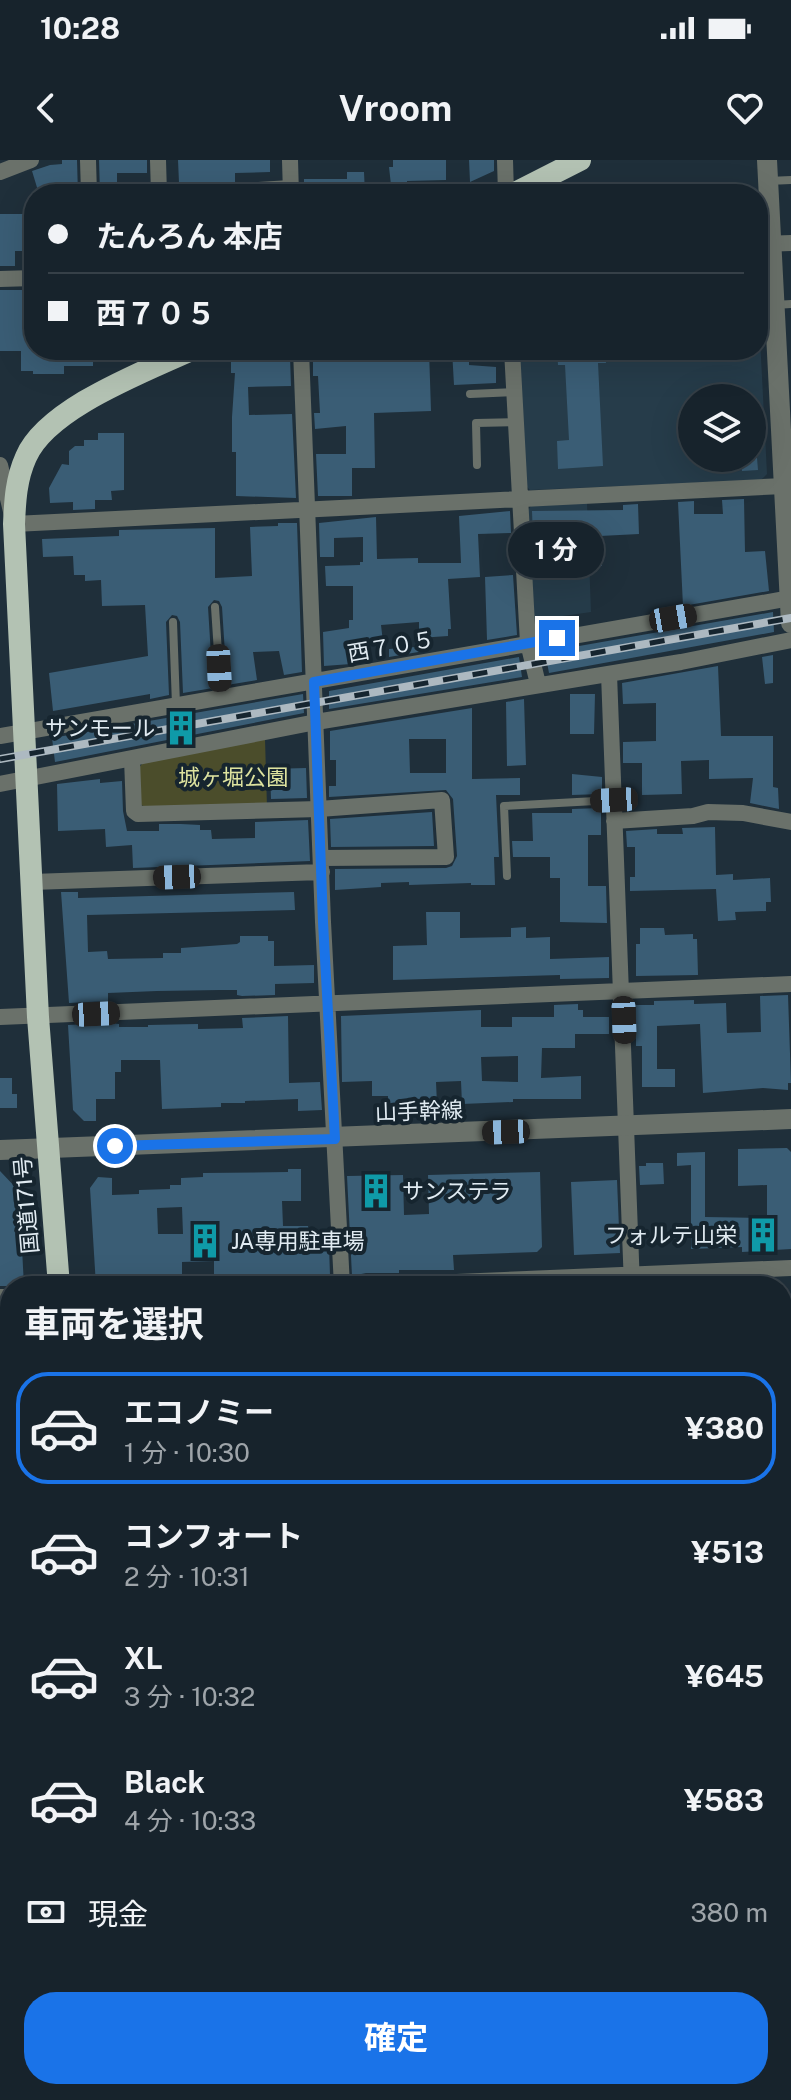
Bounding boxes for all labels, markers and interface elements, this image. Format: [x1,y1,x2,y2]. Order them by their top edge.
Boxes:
text: 10:28 [40,10,120,46]
icon: back [24,86,68,130]
icon: heart [723,86,767,130]
text: Vroom [339,87,452,129]
text: たんろん 本店 [96,218,283,254]
text: 西７０５ [96,295,216,331]
map controls [678,384,766,472]
button: layers [678,384,766,472]
callout: 1 分 [509,522,605,578]
text: 1 分 [535,534,578,565]
car [647,602,699,634]
route end [539,620,575,656]
street label: 西７０５ [345,626,437,666]
car [206,643,232,693]
building icon: サンモール [162,709,200,747]
place label: サンモール [45,715,155,741]
park label: 城ヶ堀公園 [178,764,288,790]
car [589,787,639,813]
car [153,864,201,890]
car [611,996,637,1044]
car [71,1001,121,1027]
street label: 山手幹線 [375,1096,463,1126]
car [482,1119,530,1145]
route start [97,1128,133,1164]
street label: 国道171号 [9,1155,43,1255]
building icon: サンステラ [357,1172,395,1210]
place label: サンステラ [402,1178,512,1204]
building icon: フォルテ山栄 [744,1216,782,1254]
building icon: JA専用駐車場 [186,1222,224,1260]
place label: フォルテ山栄 [605,1222,737,1248]
place label: JA専用駐車場 [231,1228,364,1254]
text: 車両を選択 [24,1303,204,1345]
icon: car [28,1392,100,1464]
text: エコノミー [124,1394,274,1430]
text: ¥380 [685,1410,764,1446]
text: 1 分 · 10:30 [124,1437,250,1468]
icon: car [28,1516,100,1588]
text: コンフォート [124,1518,303,1554]
text: ¥513 [691,1534,764,1570]
text: 2 分 · 10:31 [124,1561,250,1592]
icon: car [28,1640,100,1712]
text: XL [124,1640,163,1676]
text: ¥645 [685,1658,764,1694]
text: 3 分 · 10:32 [124,1681,255,1712]
icon: car [28,1764,100,1836]
text: Black [124,1764,205,1800]
text: ¥583 [684,1782,764,1818]
text: 4 分 · 10:33 [124,1805,256,1836]
icon: cash [24,1890,68,1934]
text: 現金 [88,1896,148,1932]
text: 380 m [690,1897,768,1928]
button: 確定 [24,1992,768,2084]

